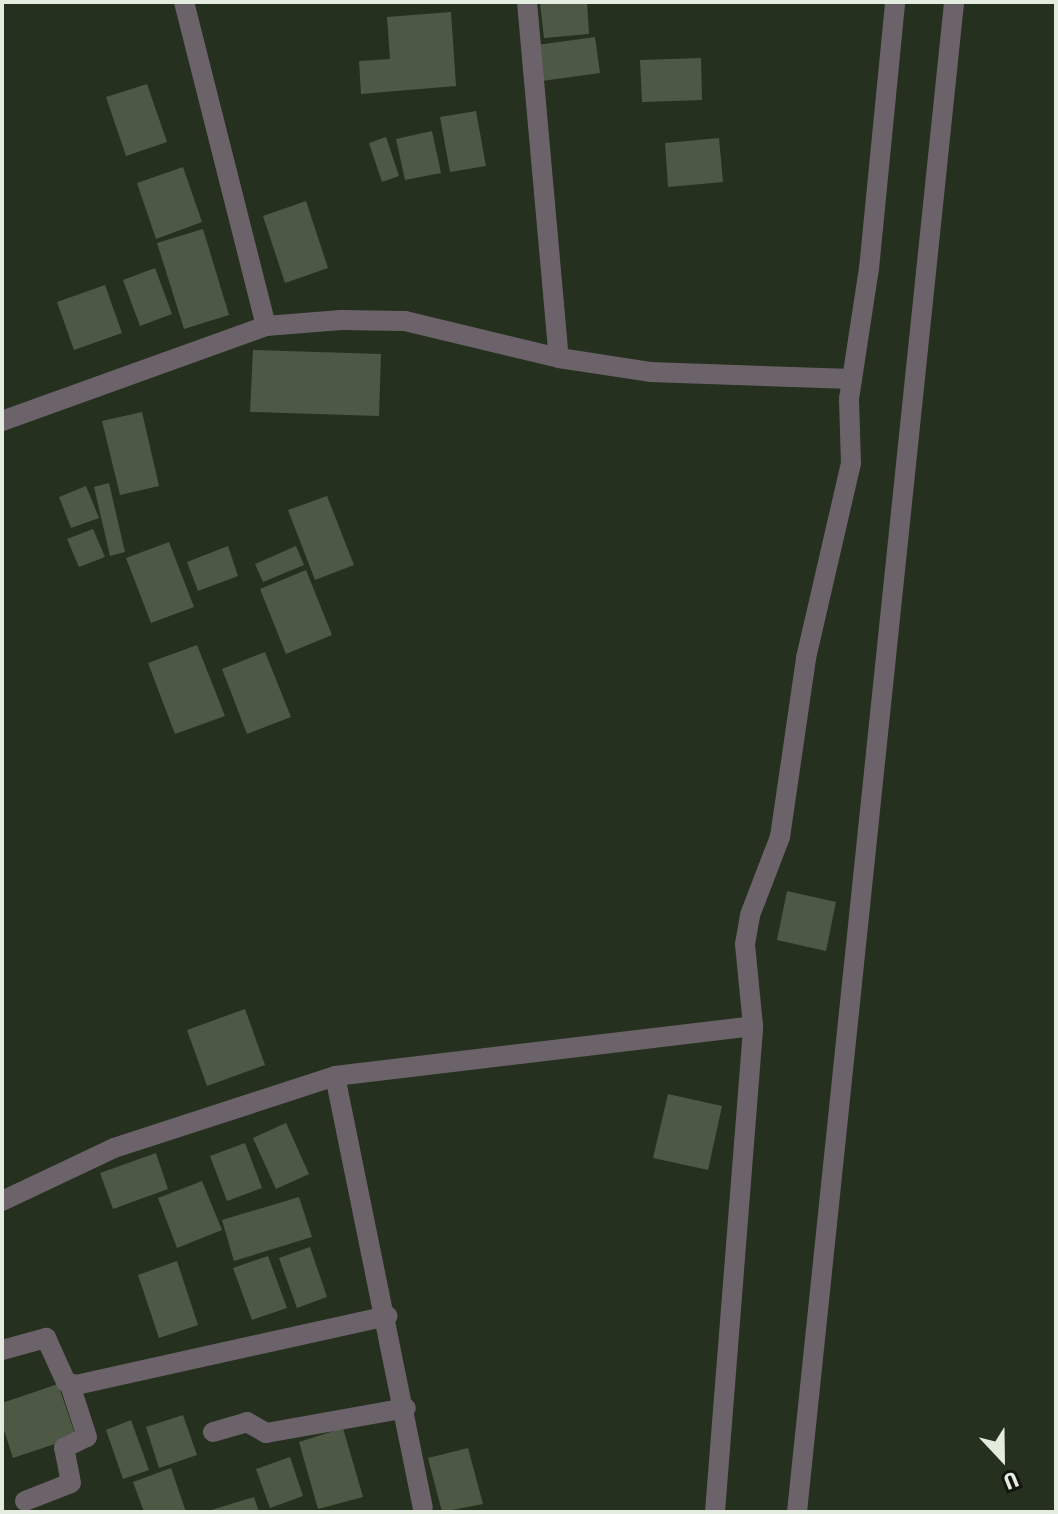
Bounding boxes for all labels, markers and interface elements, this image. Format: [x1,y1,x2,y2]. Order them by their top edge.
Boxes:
north arrow [962,1418,1042,1498]
text: U [1000,1466,1022,1496]

